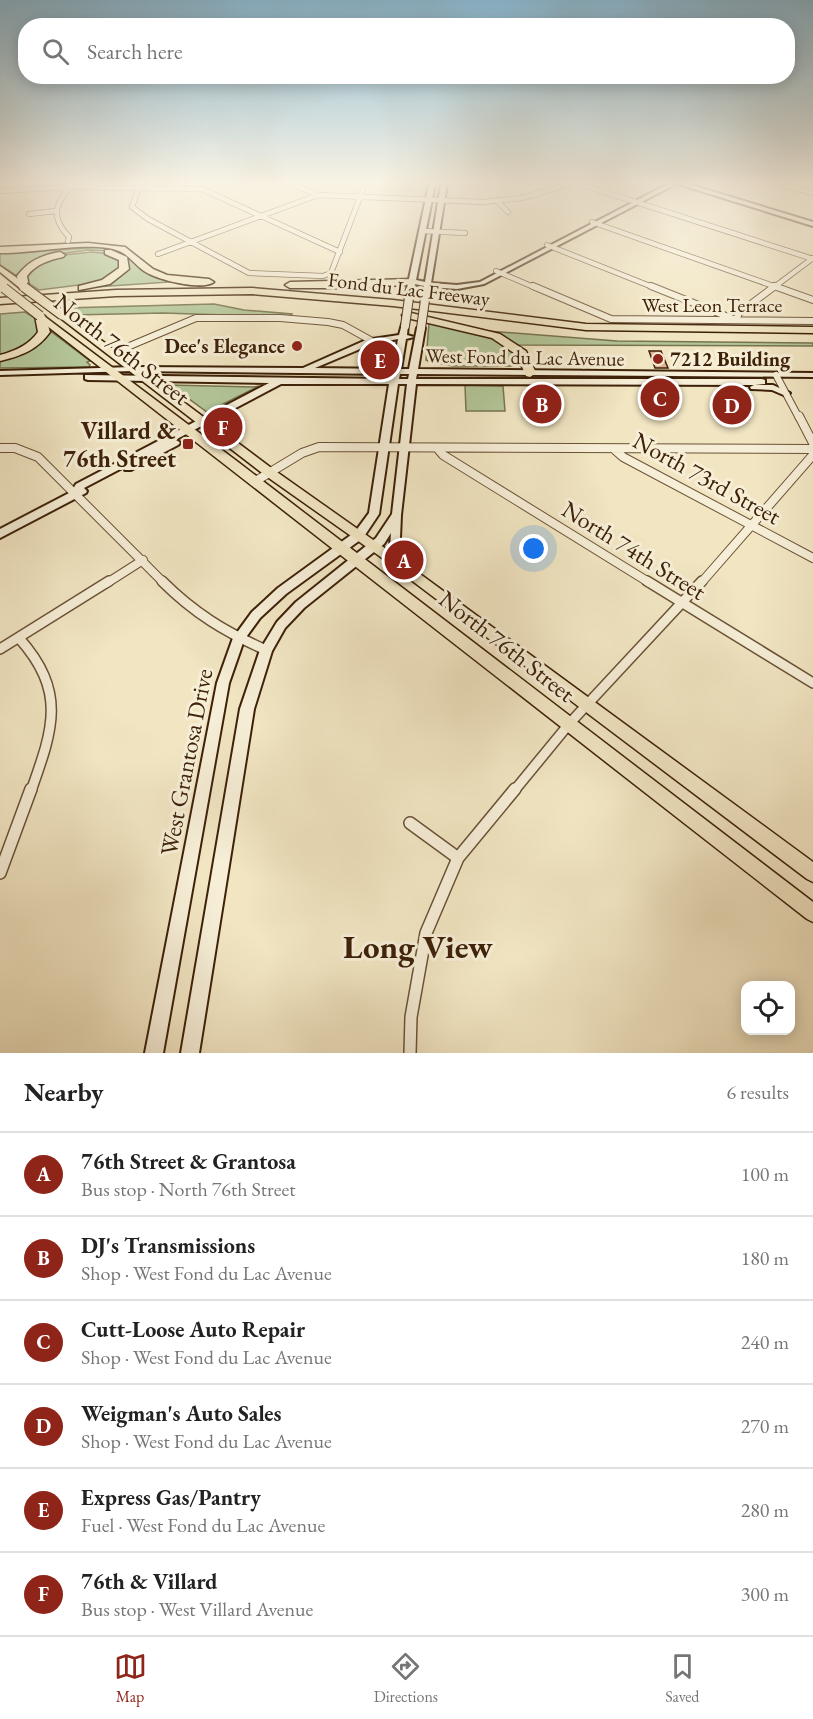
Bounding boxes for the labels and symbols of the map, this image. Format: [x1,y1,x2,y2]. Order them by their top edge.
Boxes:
street label: Fond du Lac Freeway [327,266,492,312]
street label: North 76th Street [48,286,197,412]
street label: West Leon Terrace [642,292,782,318]
place label: Dee's Elegance [165,333,285,359]
pin: E [360,338,400,382]
marker: Dee's Elegance [290,339,304,353]
street label: West Fond du Lac Avenue [425,342,625,372]
place label: 7212 Building [670,346,791,372]
marker: 7212 Building [651,352,665,366]
pin: C [640,376,680,420]
pin: B [522,382,562,426]
pin: D [712,382,752,428]
pin: F [204,404,242,450]
place label: Villard & 76th Street [63,415,177,474]
street label: North 73rd Street [628,425,787,532]
marker: Villard & 76th Street [181,437,195,451]
street label: North 74th Street [556,493,712,607]
your location [519,534,548,563]
pin: A [384,538,424,582]
street label: North 76th Street [433,583,582,709]
street label: West Grantosa Drive [153,666,219,858]
district label: Long View [343,925,493,968]

